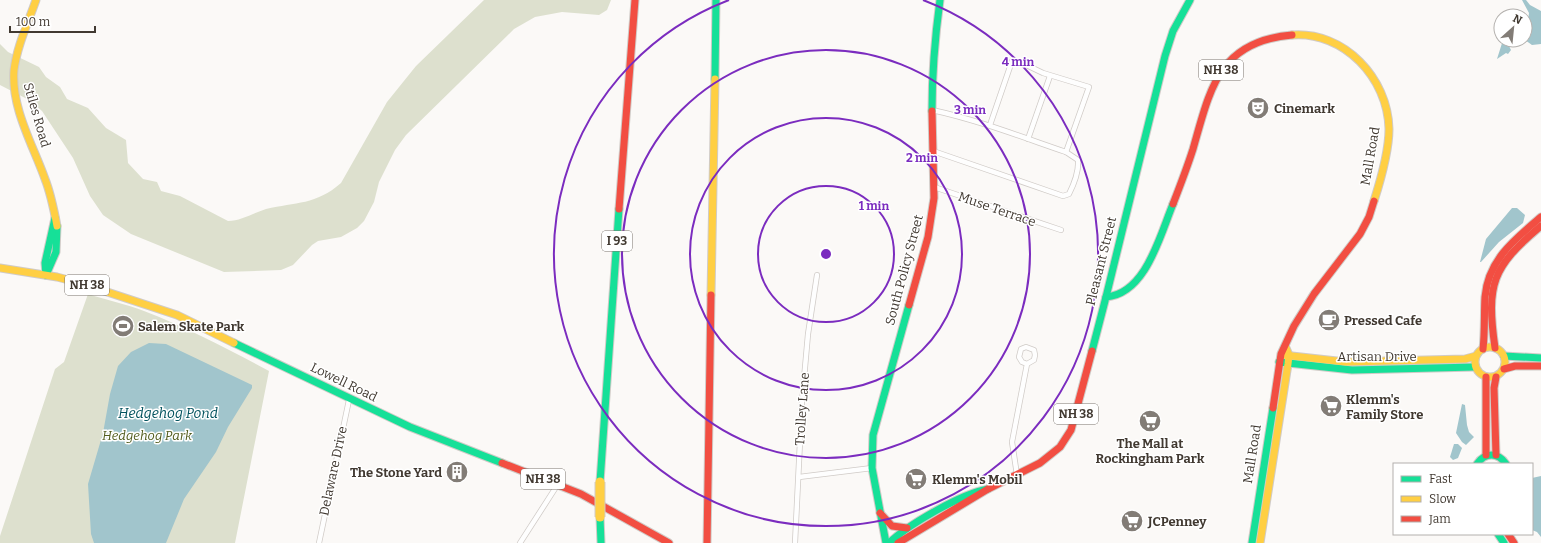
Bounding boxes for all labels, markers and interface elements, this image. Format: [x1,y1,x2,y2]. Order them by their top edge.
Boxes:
scale bar [10,8,95,34]
north arrow [1493,8,1533,48]
text: N [1511,12,1524,27]
text: 100 m [16,15,51,29]
text: 4 min [1002,55,1034,69]
road number: NH 38 [1199,60,1243,80]
street label: Stiles Road [21,81,53,149]
theatre icon: Cinemark [1245,95,1271,121]
place label: Cinemark [1274,101,1335,116]
text: 3 min [954,103,986,117]
street label: Mall Road [1357,125,1383,186]
text: 2 min [906,151,938,165]
street label: Muse Terrace [956,189,1038,229]
text: 1 min [859,199,889,213]
street label: South Policy Street [882,213,926,327]
street label: Pleasant Street [1083,215,1119,307]
road number: I 93 [602,231,632,251]
centre of rings [819,247,833,261]
road number: NH 38 [65,275,109,295]
cafe icon: Pressed Cafe [1316,307,1342,333]
sports icon: Salem Skate Park [110,313,136,339]
place label: Pressed Cafe [1344,313,1422,328]
place label: Salem Skate Park [138,319,245,334]
street label: Artisan Drive [1337,349,1417,364]
street label: Lowell Road [308,359,380,405]
street label: Trolley Lane [792,372,812,446]
place label: Klemm's Family Store [1346,392,1423,422]
supermarket icon: Klemm's Family Store [1318,393,1344,419]
road number: NH 38 [1054,404,1098,424]
water label: Hedgehog Pond [118,405,218,422]
supermarket icon: The Mall at Rockingham Park [1137,408,1163,434]
street label: Mall Road [1240,423,1264,484]
street label: Delaware Drive [316,425,350,517]
park label: Hedgehog Park [102,428,193,443]
place label: The Mall at Rockingham Park [1096,436,1205,466]
building icon: The Stone Yard [444,459,470,485]
legend [1393,463,1533,535]
place label: The Stone Yard [350,465,442,480]
supermarket icon: Klemm's Mobil [903,466,929,492]
road number: NH 38 [521,469,565,489]
place label: Klemm's Mobil [932,472,1023,487]
text: Fast [1429,472,1453,486]
text: Slow [1429,492,1456,506]
supermarket icon: JCPenney [1119,508,1145,534]
text: Jam [1428,512,1451,526]
place label: JCPenney [1147,514,1207,529]

